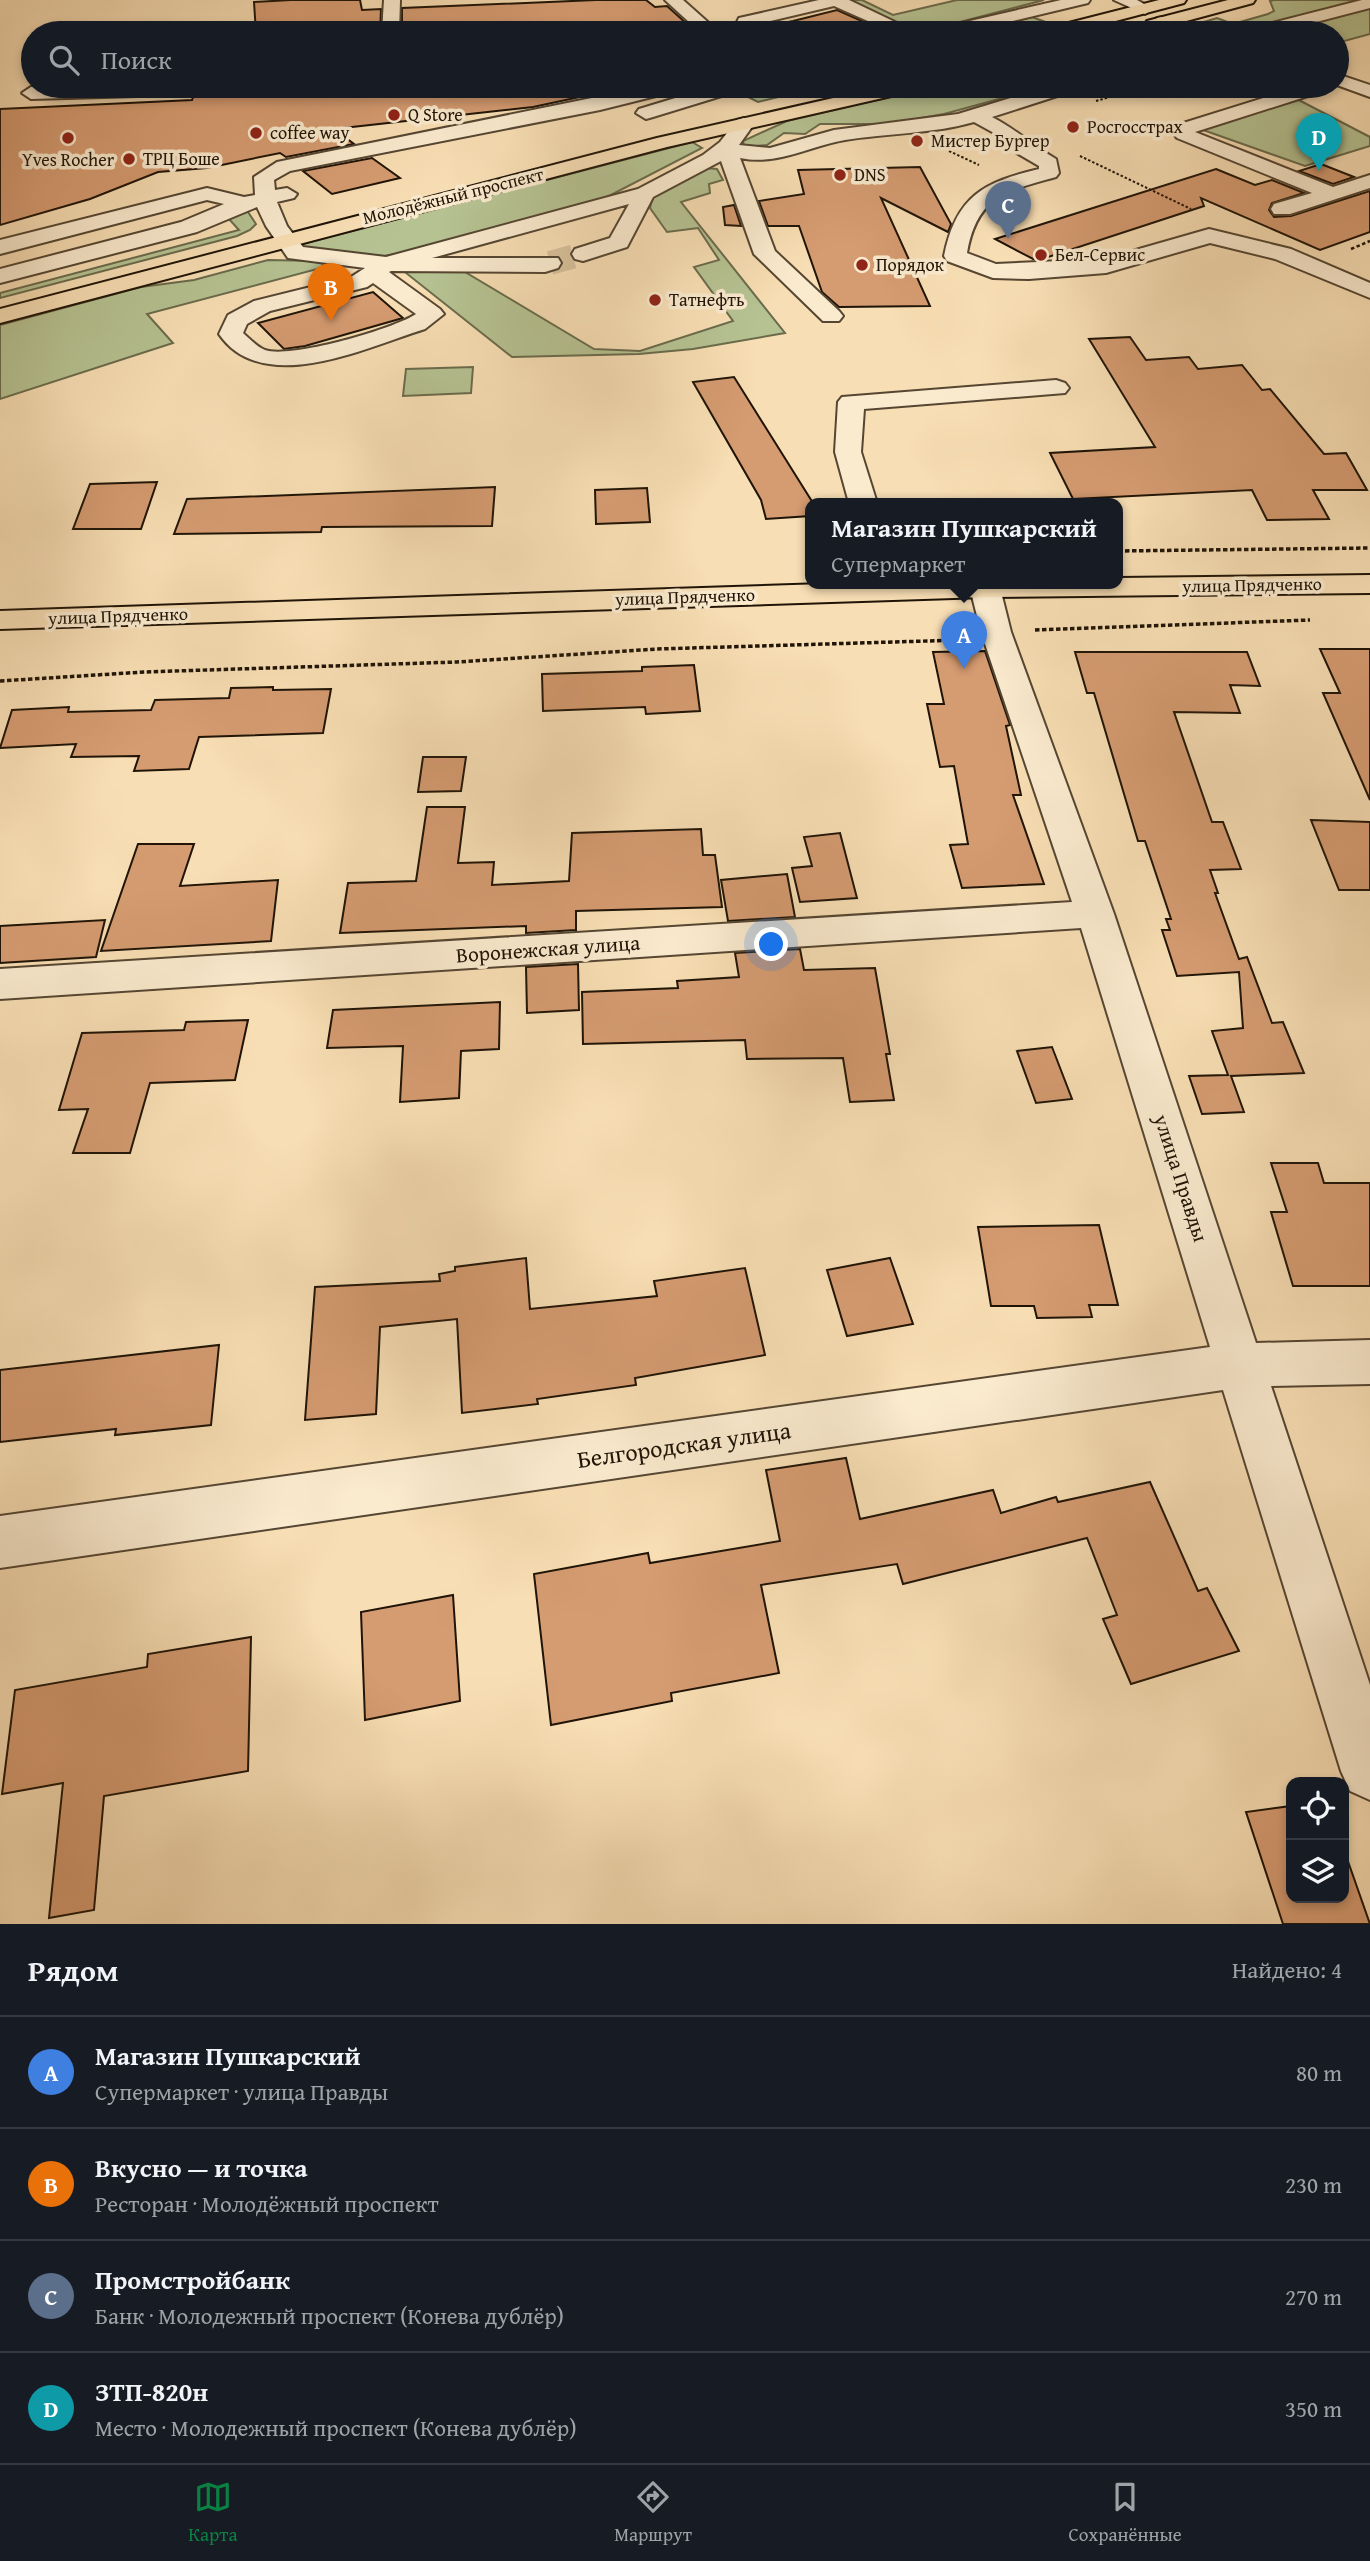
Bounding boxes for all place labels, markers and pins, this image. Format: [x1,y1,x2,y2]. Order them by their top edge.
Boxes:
place label: Q Store [408,101,463,128]
marker: Q Store [386,107,402,123]
place label: Росгосстрах [1087,113,1184,140]
pin: D [1296,113,1342,171]
place label: coffee way [270,119,350,146]
marker: Росгосстрах [1065,119,1081,135]
marker: coffee way [248,125,264,141]
place label: Мистер Бургер [931,127,1050,154]
marker: Yves Rocher [60,130,76,146]
marker: Мистер Бургер [909,133,925,149]
place label: ТРЦ Боше [143,145,220,172]
place label: Yves Rocher [22,146,115,173]
marker: ТРЦ Боше [121,151,137,167]
place label: DNS [854,161,886,188]
marker: DNS [832,167,848,183]
pin: C [985,181,1031,239]
place label: Бел-Сервис [1055,241,1145,268]
marker: Бел-Сервис [1033,247,1049,263]
place label: Порядок [876,251,945,278]
marker: Порядок [854,257,870,273]
pin: B [308,263,354,321]
place label: Татнефть [669,286,745,313]
marker: Татнефть [647,292,663,308]
pin: A [941,611,987,669]

